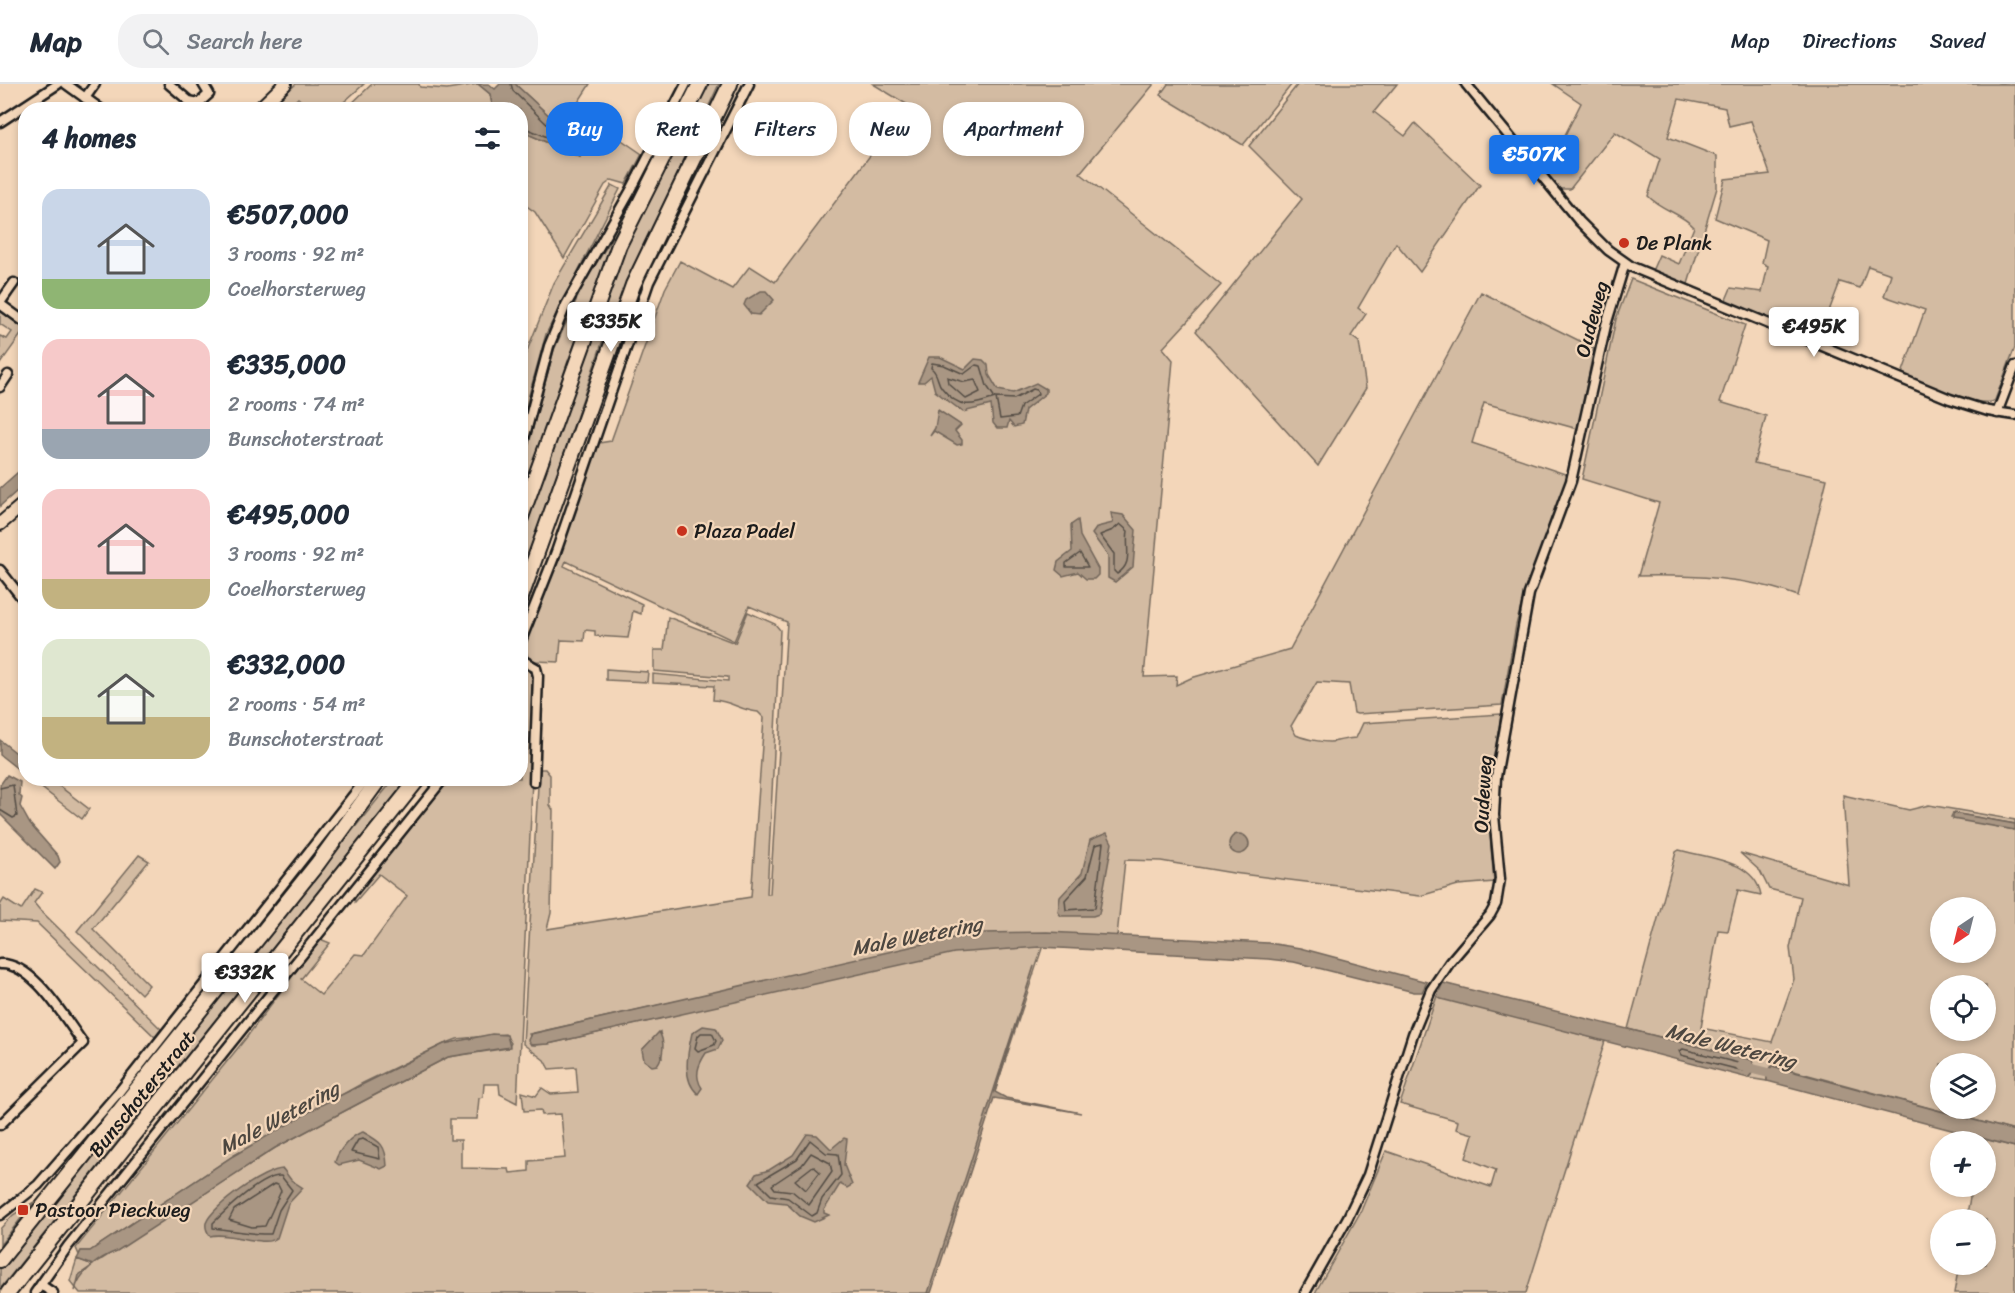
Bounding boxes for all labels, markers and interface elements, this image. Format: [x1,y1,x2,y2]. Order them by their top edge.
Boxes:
search box [118,14,538,68]
text: Map [30,17,82,66]
text: Search here [187,22,303,61]
text: Map [1731,22,1769,60]
text: Directions [1802,22,1897,60]
text: Saved [1930,22,1985,60]
icon: search [139,25,172,58]
chip: Buy [546,102,623,156]
chip: Rent [635,102,721,156]
chip: Filters [733,102,837,156]
chip: New [849,102,931,156]
chip: Apartment [943,102,1084,156]
text: 4 homes [42,115,136,161]
icon: filters [471,122,504,155]
pin: €507K [1492,135,1576,186]
text: €507K [1503,137,1565,172]
text: €507,000 [228,191,349,237]
icon: home [90,213,162,285]
place label: De Plank [1636,226,1712,261]
marker: De Plank [1617,236,1631,250]
text: 3 rooms · 92 m² [228,237,364,272]
text: Coelhorsterweg [228,272,366,307]
street label: Oudeweg [1565,277,1619,361]
pin: €335K [569,302,653,353]
text: €335K [581,304,641,339]
pin: €495K [1772,307,1856,358]
text: €495K [1783,309,1845,344]
text: €335,000 [228,341,346,387]
icon: home [90,363,162,435]
text: 2 rooms · 74 m² [228,387,365,422]
text: Bunschoterstraat [228,422,383,457]
text: €495,000 [228,491,350,537]
icon: home [90,513,162,585]
place label: Plaza Padel [694,514,796,549]
marker: Plaza Padel [675,524,689,538]
text: 3 rooms · 92 m² [228,537,364,572]
text: Coelhorsterweg [228,572,366,607]
text: €332,000 [228,641,345,687]
icon: home [90,663,162,735]
text: 2 rooms · 54 m² [228,687,366,722]
text: Bunschoterstraat [228,722,383,757]
street label: Oudeweg [1463,754,1503,834]
north arrow [1930,897,1996,963]
map controls [1930,897,1996,1275]
water label: Male Wetering [848,904,988,967]
pin: €332K [203,953,287,1004]
text: €332K [216,955,274,990]
button: locate [1930,975,1996,1041]
water label: Male Wetering [1662,1011,1802,1081]
street label: Bunschoterstraat [79,1022,205,1165]
button: layers [1930,1053,1996,1119]
water label: Male Wetering [211,1069,349,1166]
button: + [1930,1131,1996,1197]
place label: Pastoor Pieckweg [35,1193,191,1228]
marker: Pastoor Pieckweg [16,1203,30,1217]
button: − [1930,1209,1996,1275]

